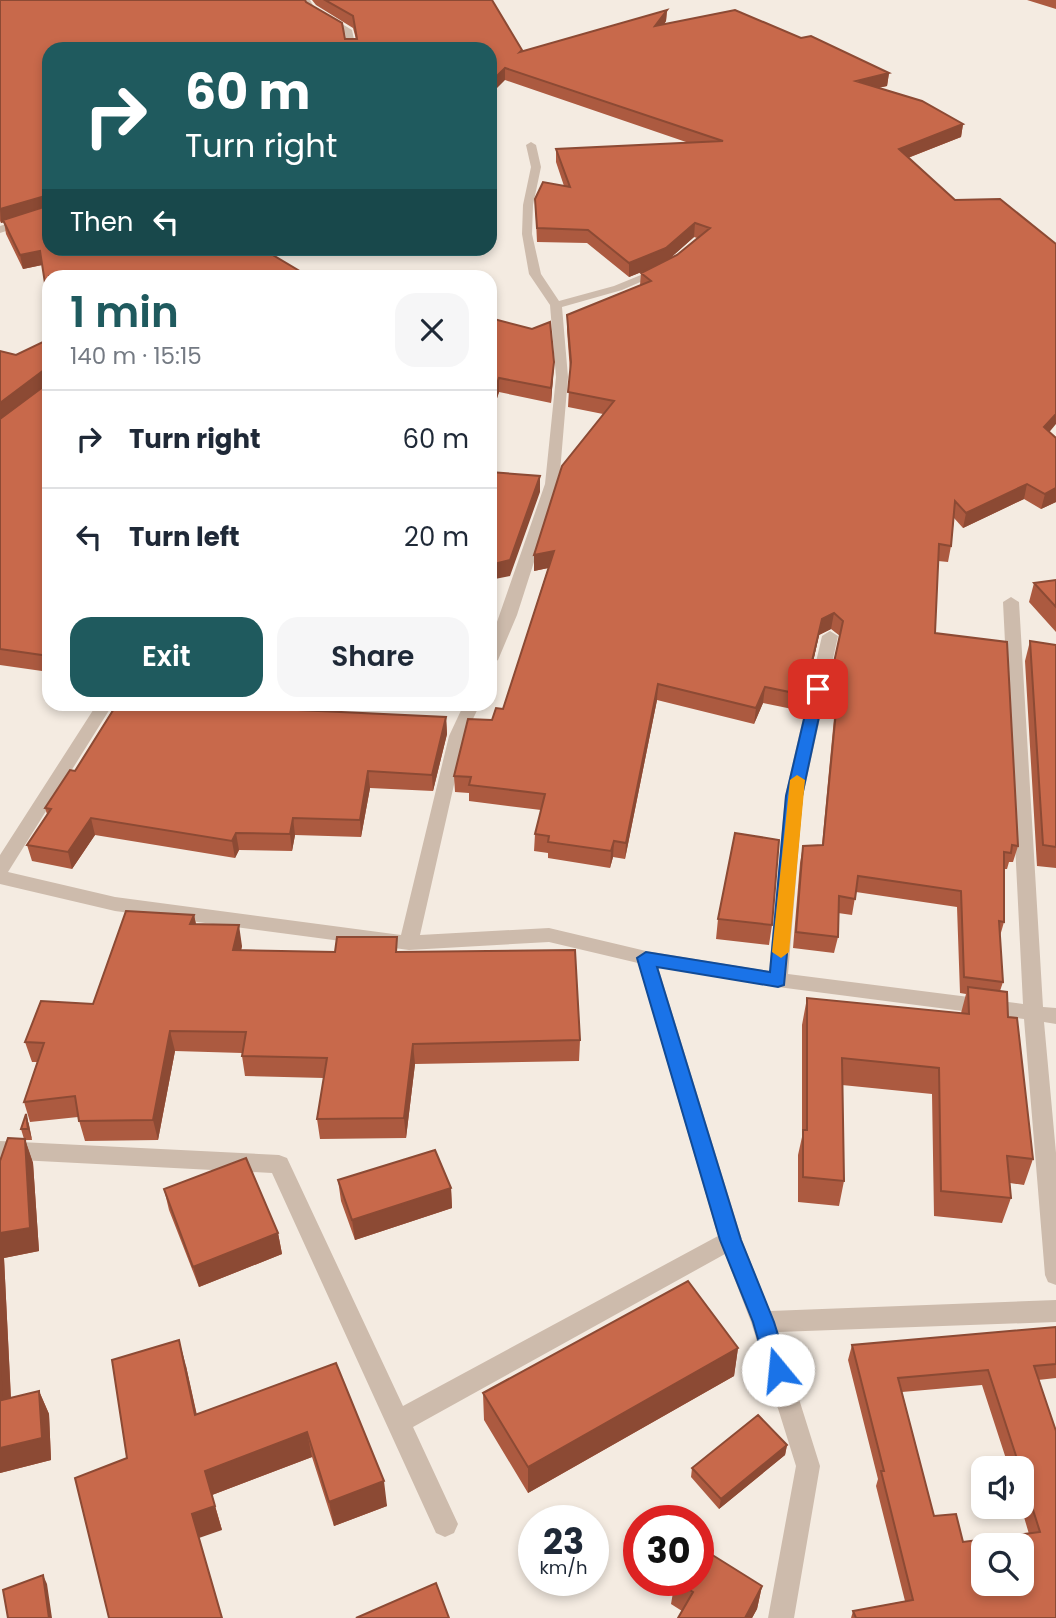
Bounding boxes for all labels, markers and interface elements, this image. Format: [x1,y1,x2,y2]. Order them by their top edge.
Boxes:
text: 60 m [185,58,310,126]
icon: right [70,70,161,161]
text: Turn right [185,123,337,168]
icon: left [147,203,185,241]
text: Then [70,204,133,240]
text: 1 min [70,283,179,342]
button: close [395,293,469,367]
text: 140 m · 15:15 [70,340,202,372]
icon: right [70,420,108,458]
text: Turn right [129,421,261,457]
text: 60 m [402,421,469,457]
icon: left [70,518,108,556]
text: Turn left [129,519,240,555]
text: 20 m [404,519,469,555]
button: Exit [70,617,263,697]
button: Share [277,617,469,697]
pin [788,659,848,719]
icon: arrive [799,670,837,708]
position arrow [741,1333,815,1407]
map controls [971,1456,1034,1596]
button: sound [971,1456,1034,1519]
speed limit sign: 30 [623,1505,714,1596]
text: 23 [543,1517,584,1566]
button: search [971,1533,1034,1596]
text: km/h [540,1555,587,1580]

